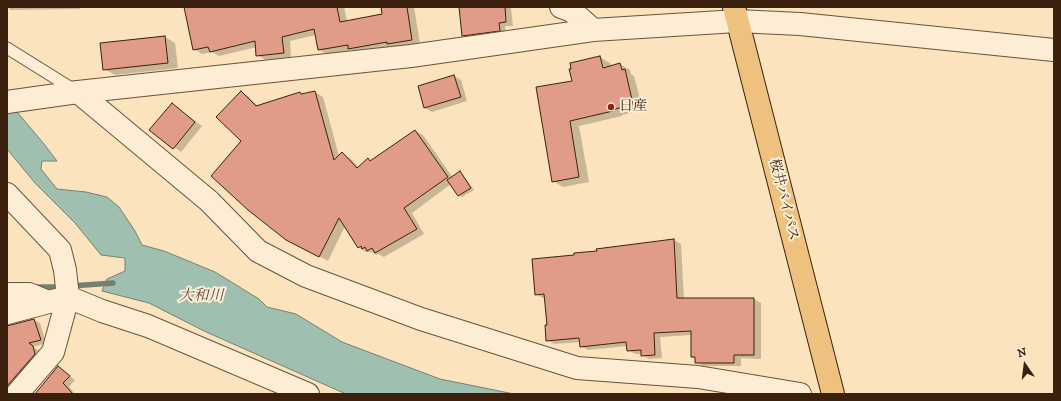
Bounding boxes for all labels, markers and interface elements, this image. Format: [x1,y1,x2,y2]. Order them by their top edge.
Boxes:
place label: 日産 [619,99,647,115]
marker: 日産 [606,102,616,112]
street label: 桜井バイパス [765,157,801,243]
water label: 大和川 [179,288,223,306]
north arrow [1005,345,1045,385]
text: N [1016,345,1028,361]

